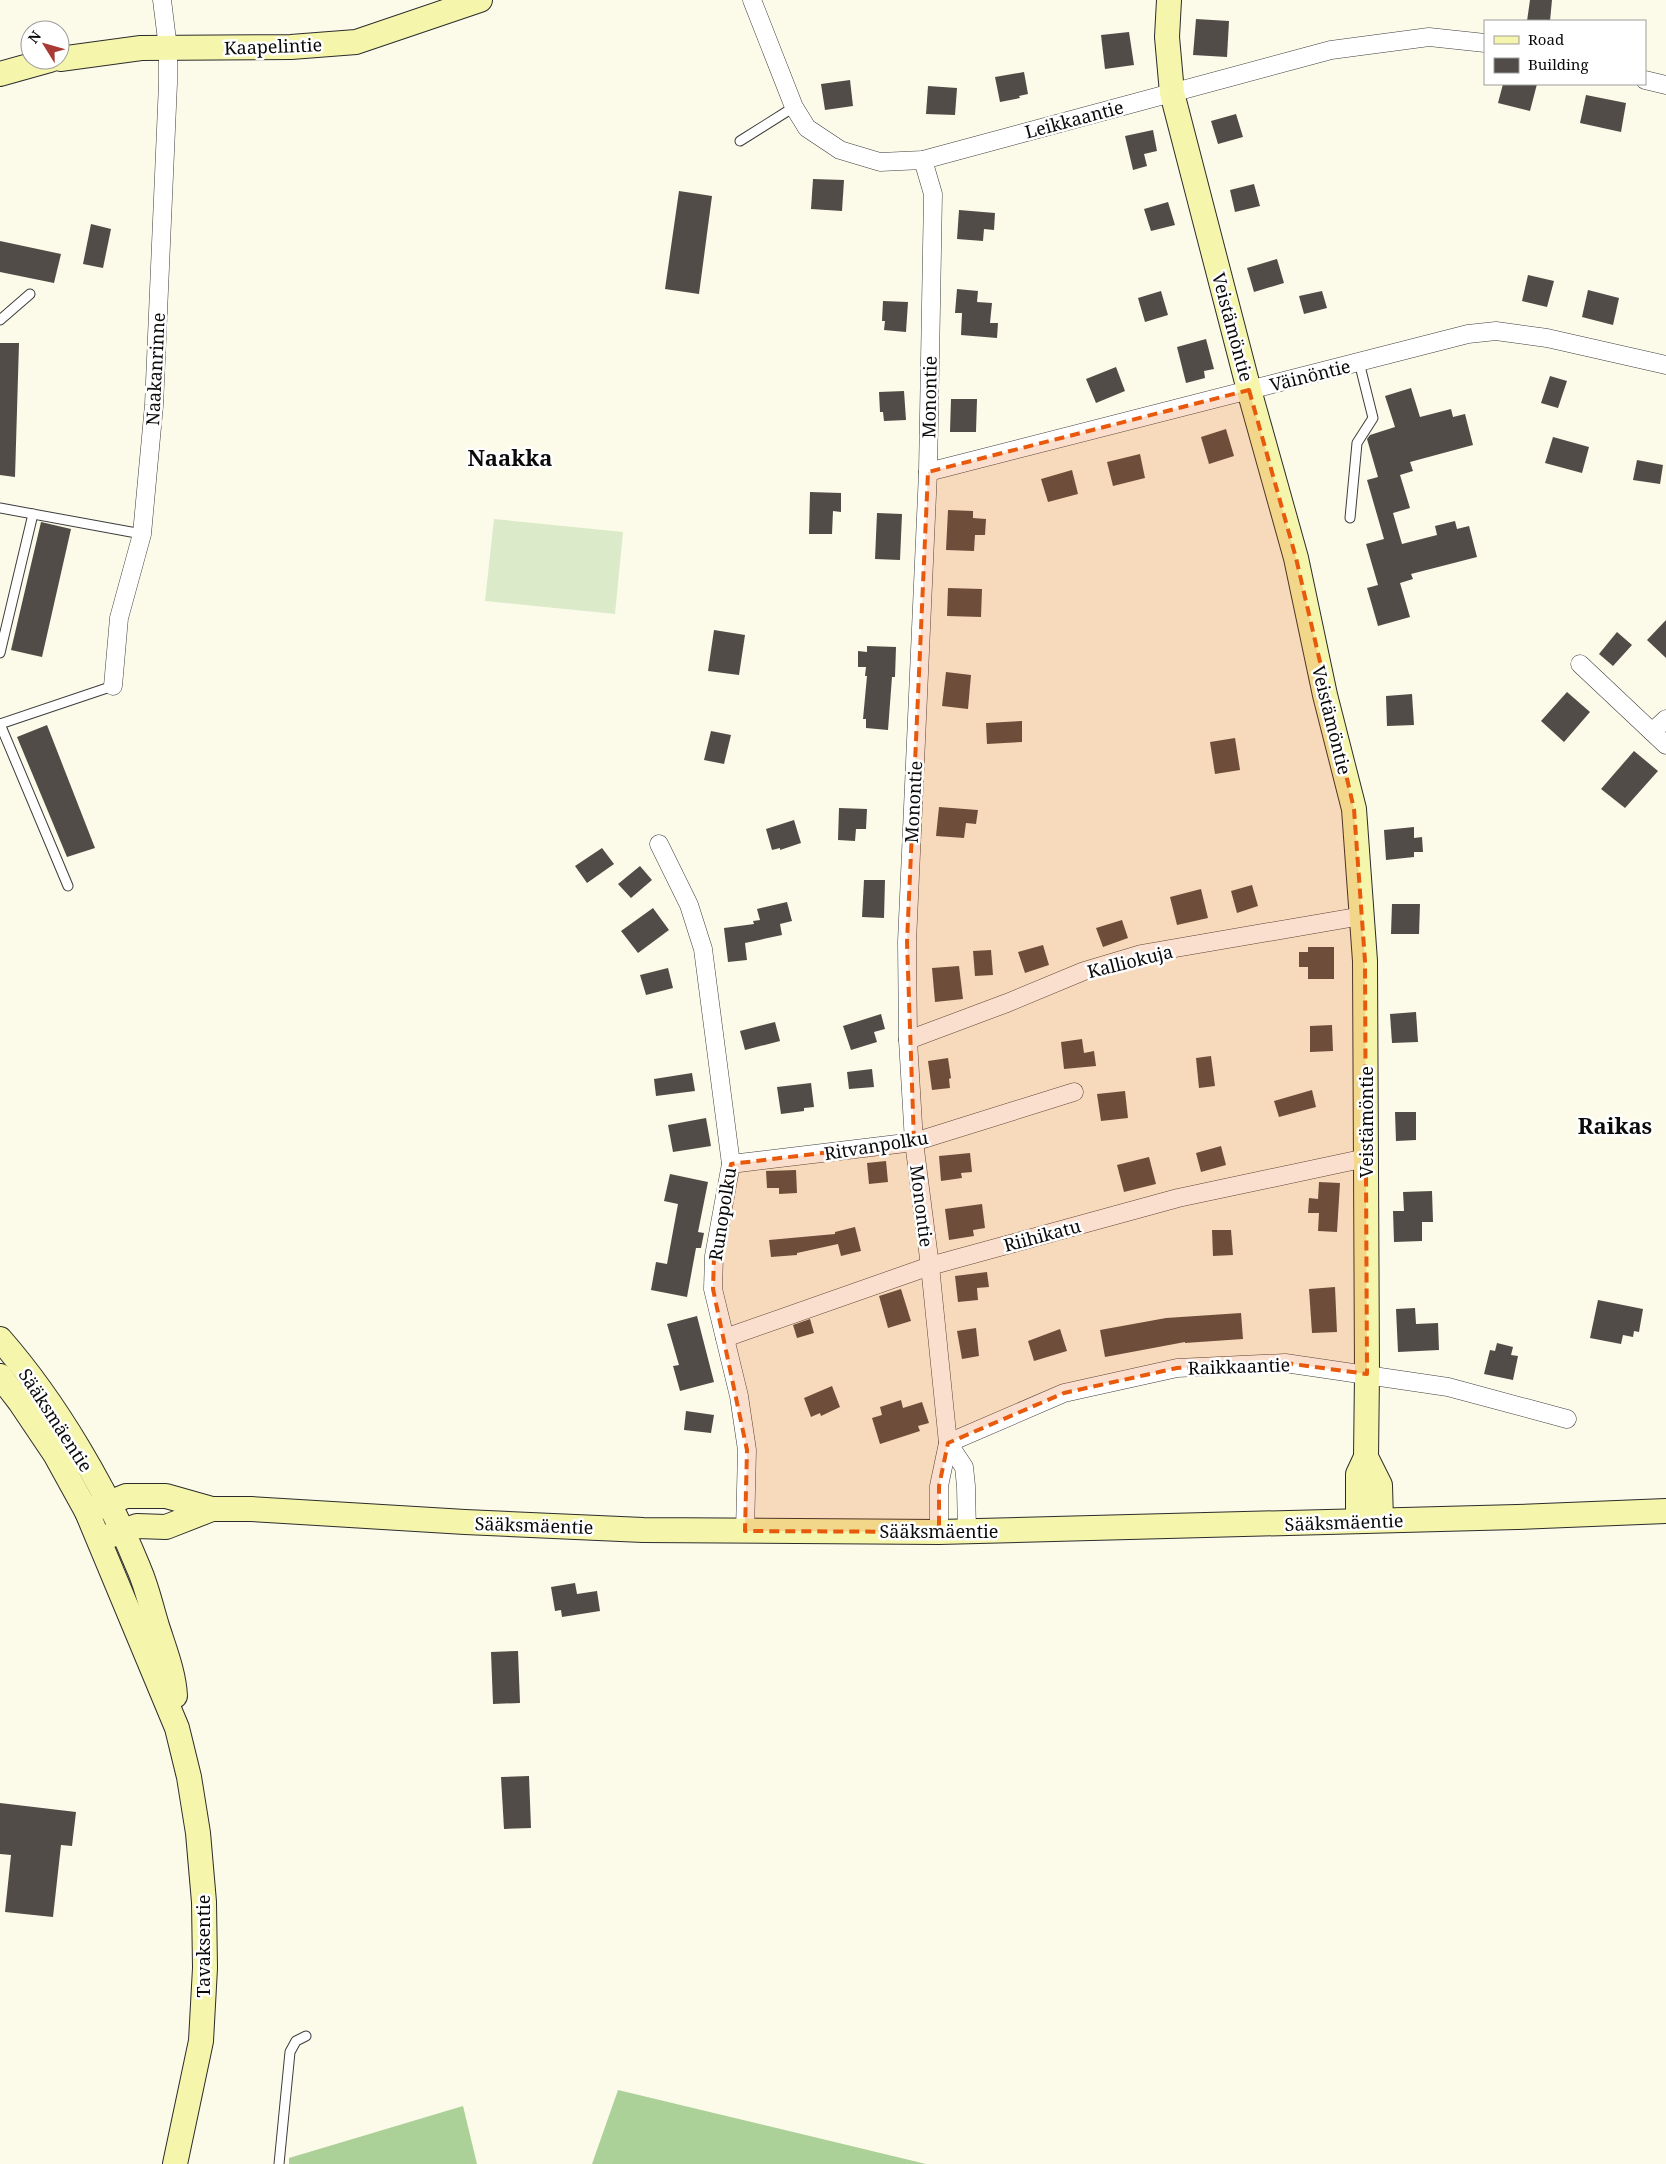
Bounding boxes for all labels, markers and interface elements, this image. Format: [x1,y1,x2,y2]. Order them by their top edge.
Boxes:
north arrow [20,20,70,70]
legend [1484,20,1646,85]
text: N [23,27,45,47]
text: Road [1528,29,1564,49]
street label: Kaapelintie [223,32,323,60]
text: Building [1528,54,1589,74]
street label: Leikkaantie [1022,94,1126,144]
street label: Veistämöntie [1207,270,1259,384]
street label: Naakanrinne [140,312,170,426]
street label: Väinöntie [1267,353,1353,397]
street label: Monontie [916,355,942,439]
district label: Naakka [468,442,552,472]
street label: Veistämöntie [1307,663,1357,777]
street label: Monontie [899,760,927,844]
street label: Kalliokuja [1085,939,1175,983]
street label: Veistämöntie [1354,1066,1378,1178]
district label: Raikas [1578,1110,1652,1140]
street label: Ritvanpolku [822,1125,930,1165]
street label: Monontie [905,1164,939,1248]
street label: Runopolku [703,1165,741,1262]
street label: Riihikatu [1001,1213,1084,1257]
street label: Raikkaantie [1187,1352,1291,1380]
street label: Sääksmäentie [14,1364,98,1476]
street label: Sääksmäentie [1284,1508,1404,1536]
street label: Sääksmäentie [474,1511,594,1539]
street label: Sääksmäentie [880,1519,998,1543]
street label: Tavaksentie [191,1895,215,1997]

